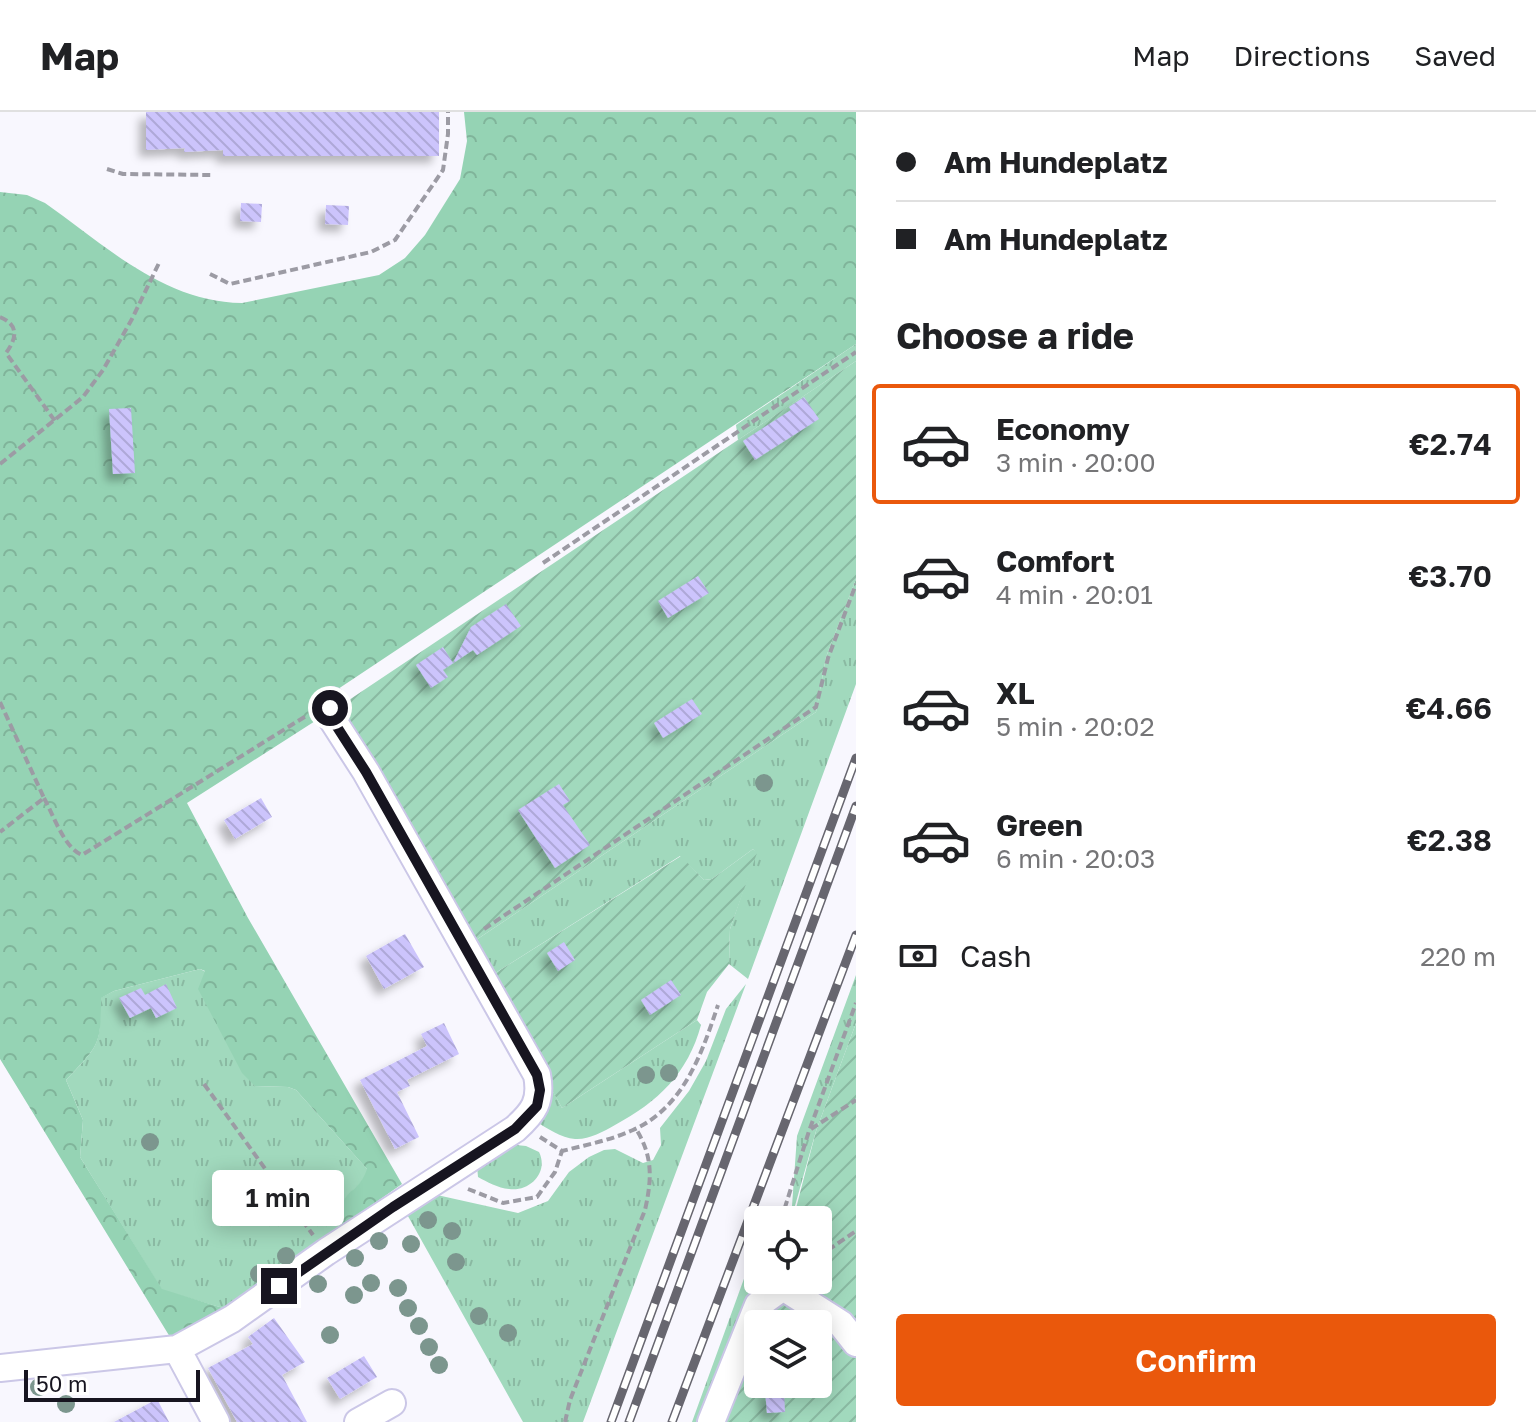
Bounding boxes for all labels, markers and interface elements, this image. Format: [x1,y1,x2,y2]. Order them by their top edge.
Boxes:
text: Map [40,33,119,78]
text: Map [1132,39,1189,72]
text: Directions [1233,39,1370,72]
text: Saved [1414,39,1496,72]
text: Am Hundeplatz [944,144,1168,180]
text: Am Hundeplatz [944,221,1168,257]
text: Choose a ride [896,314,1134,357]
icon: car [900,408,972,480]
text: Economy [996,411,1130,447]
text: €2.74 [1409,426,1492,462]
text: 3 min · 20:00 [996,447,1156,478]
icon: car [900,540,972,612]
text: Comfort [996,543,1115,579]
text: €3.70 [1409,558,1492,594]
text: 4 min · 20:01 [996,579,1153,610]
icon: car [900,672,972,744]
text: XL [996,675,1035,711]
route start [312,690,348,726]
text: €4.66 [1406,690,1492,726]
text: 5 min · 20:02 [996,711,1155,742]
icon: car [900,804,972,876]
text: Green [996,807,1083,843]
text: €2.38 [1407,822,1492,858]
text: 6 min · 20:03 [996,843,1155,874]
icon: cash [896,934,940,978]
text: Cash [960,938,1032,974]
text: 220 m [1420,941,1496,972]
callout: 1 min [213,1170,345,1226]
text: 1 min [245,1182,311,1213]
map controls [744,1206,832,1398]
button: locate [744,1206,832,1294]
route end [261,1268,297,1304]
button: layers [744,1310,832,1398]
button: Confirm [896,1314,1496,1406]
scale bar [24,1366,200,1402]
text: 50 m [36,1370,87,1397]

